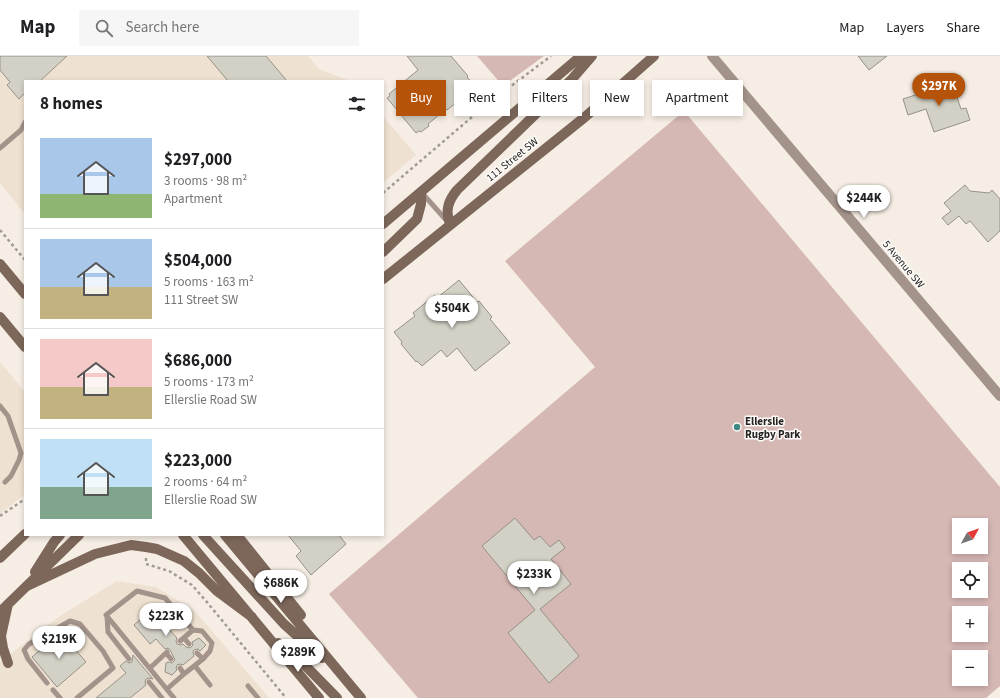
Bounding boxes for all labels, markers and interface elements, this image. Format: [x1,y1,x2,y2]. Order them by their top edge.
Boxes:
search box [79,10,359,46]
text: Map [20,14,55,41]
icon: search [93,17,115,39]
text: Search here [125,17,199,38]
text: Map [839,18,864,38]
text: Layers [886,18,924,38]
text: Share [946,18,980,38]
pin: $297K [911,73,967,107]
text: $297K [921,77,957,95]
chip: Buy [396,80,446,116]
chip: Rent [454,80,510,116]
chip: Filters [518,80,582,116]
chip: New [590,80,644,116]
chip: Apartment [652,80,743,116]
text: 8 homes [40,92,102,116]
icon: filters [346,93,368,115]
street label: 111 Street SW [483,134,542,185]
text: $297,000 [164,148,232,172]
icon: home [72,154,120,202]
text: 3 rooms · 98 m² [164,172,247,190]
pin: $244K [836,185,892,219]
text: $244K [846,189,882,207]
text: Apartment [164,190,222,208]
street label: 5 Avenue SW [879,237,928,292]
text: $504,000 [164,249,232,273]
icon: home [72,255,120,303]
text: 5 rooms · 163 m² [164,273,254,291]
text: 111 Street SW [164,291,238,309]
pin: $504K [424,295,480,329]
text: $504K [434,299,470,317]
text: $686,000 [164,349,232,373]
icon: home [72,355,120,403]
text: 5 rooms · 173 m² [164,373,254,391]
text: Ellerslie Road SW [164,391,257,409]
place label: Ellerslie Rugby Park [745,414,800,442]
marker: Ellerslie Rugby Park [732,422,742,432]
text: $223,000 [164,449,232,473]
icon: home [72,455,120,503]
text: 2 rooms · 64 m² [164,473,247,491]
text: Ellerslie Road SW [164,491,257,509]
north arrow [952,518,988,554]
map controls [952,518,988,686]
pin: $233K [506,561,562,595]
button: locate [952,562,988,598]
text: $233K [516,565,552,583]
pin: $686K [253,570,309,604]
text: $686K [263,574,299,592]
pin: $223K [138,603,194,637]
button: + [952,606,988,642]
text: $223K [148,607,184,625]
pin: $219K [31,626,87,660]
text: $219K [41,630,77,648]
pin: $289K [270,639,326,673]
text: $289K [280,643,316,661]
button: − [952,650,988,686]

